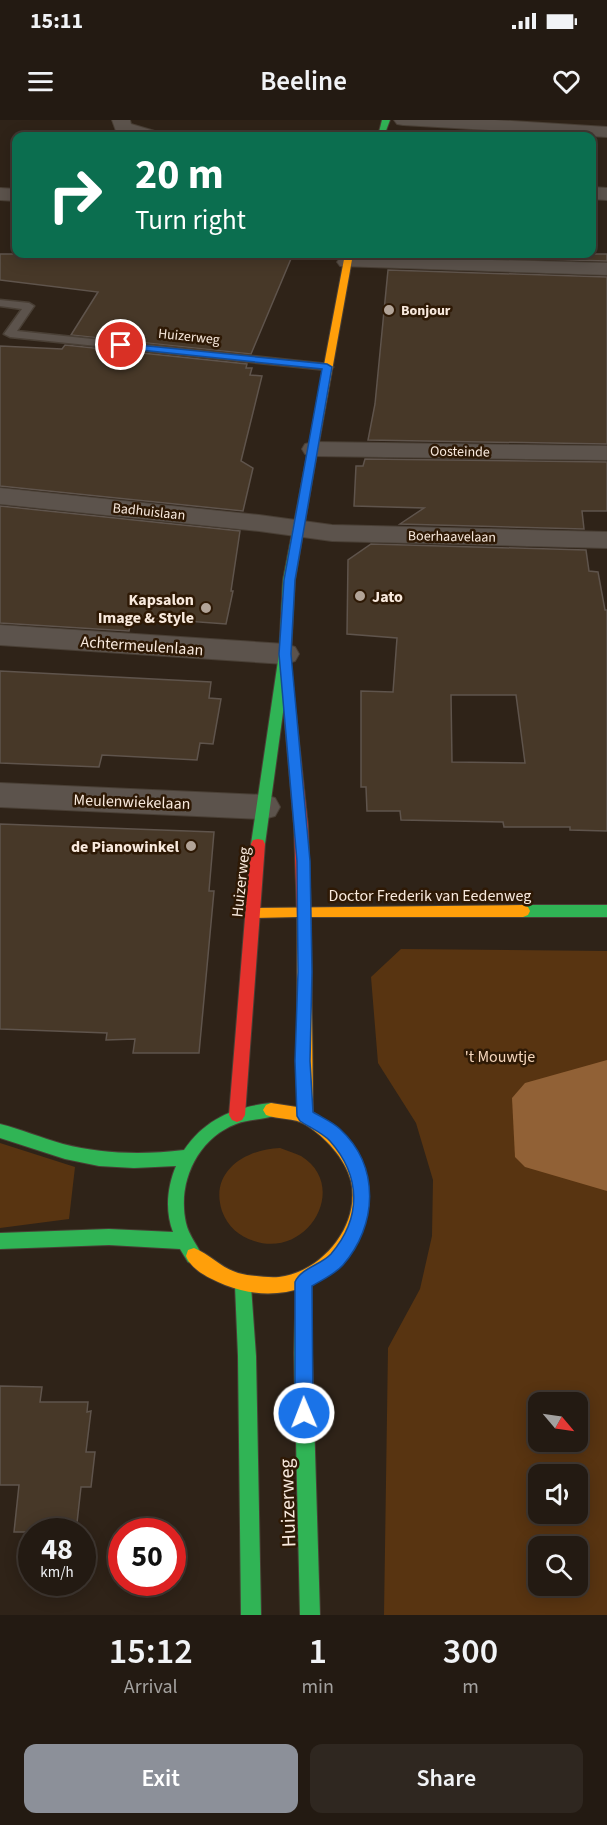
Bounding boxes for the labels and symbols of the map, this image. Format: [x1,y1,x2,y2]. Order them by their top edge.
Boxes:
place label: Bonjour [401,301,451,321]
marker: Bonjour [382,303,396,317]
pin [95,319,146,370]
street label: Huizerweg [157,324,221,350]
street label: Oosteinde [430,441,490,463]
street label: Badhuislaan [112,498,186,526]
street label: Boerhaavelaan [408,526,496,548]
place label: Jato [372,586,403,608]
place label: Kapsalon Image & Style [98,589,194,629]
marker: Jato [353,589,367,603]
marker: Kapsalon Image & Style [199,601,213,615]
street label: Achtermeulenlaan [80,631,204,661]
street label: Meulenwiekelaan [73,789,191,815]
place label: de Pianowinkel [71,836,179,858]
marker: de Pianowinkel [184,839,198,853]
street label: Huizerweg [226,846,256,918]
street label: Doctor Frederik van Eedenweg [329,885,531,907]
park label: 't Mouwtje [465,1046,535,1068]
position arrow [272,1381,336,1445]
north arrow [528,1392,588,1452]
street label: Huizerweg [272,1458,304,1548]
speed limit sign: 50 [108,1518,186,1596]

